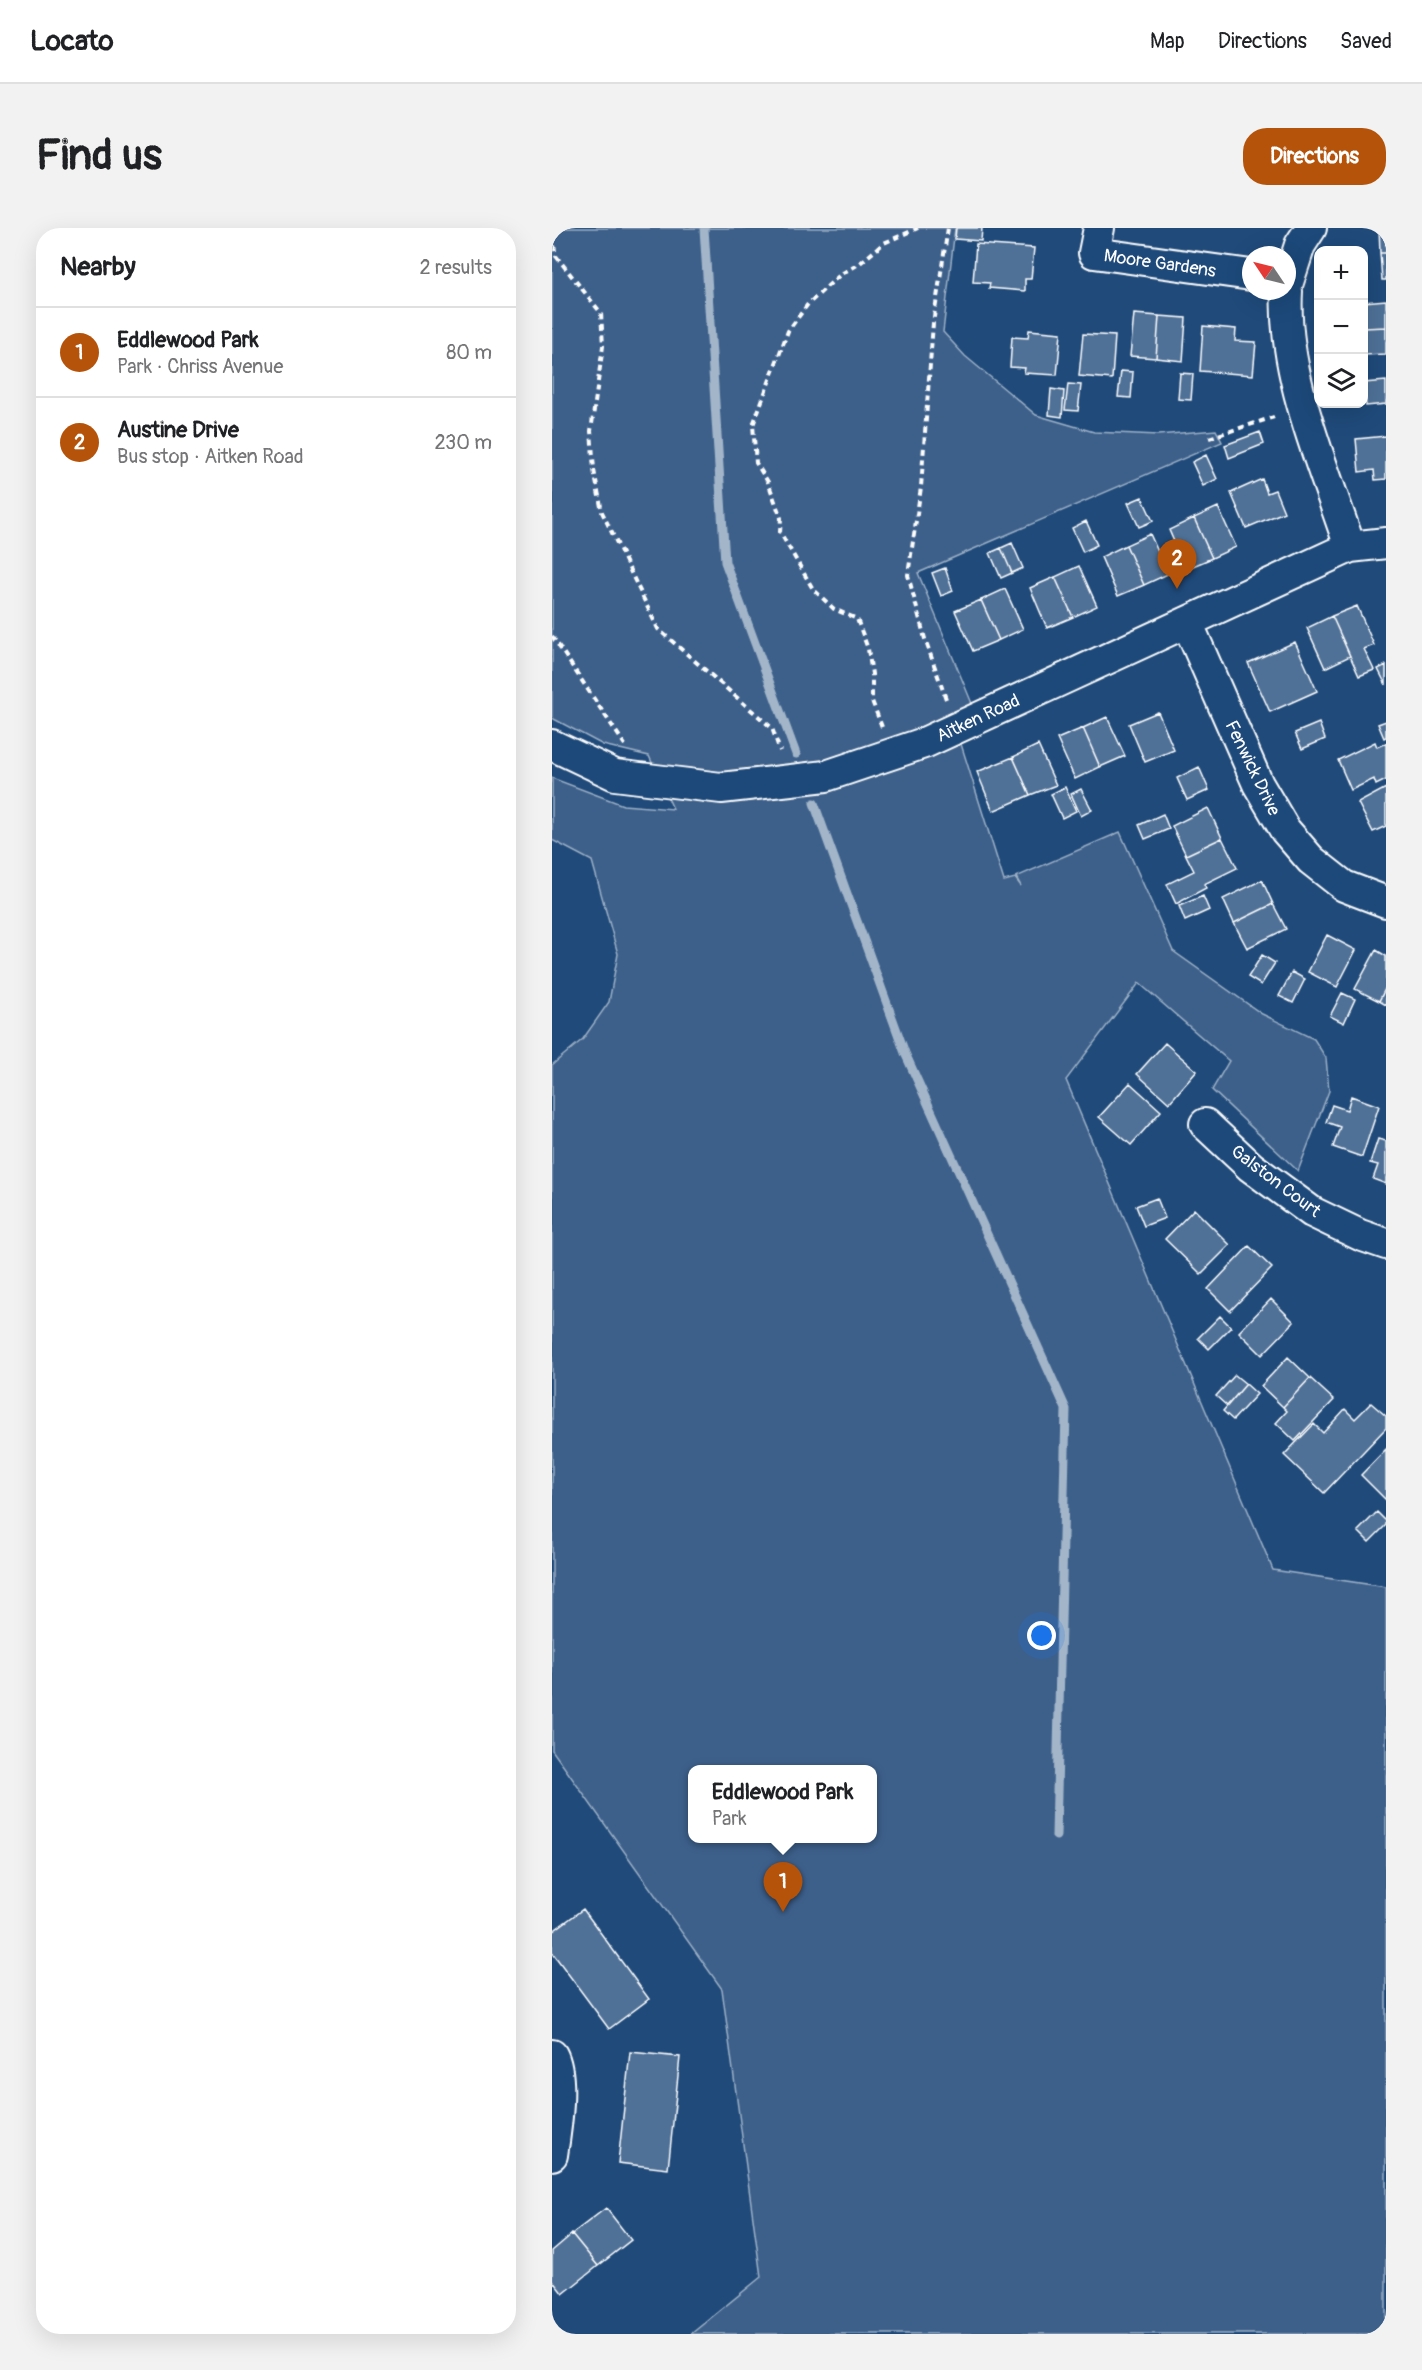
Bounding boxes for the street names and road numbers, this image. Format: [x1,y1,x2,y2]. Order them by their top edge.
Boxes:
street label: Moore Gardens [1102,244,1217,283]
street label: Aitken Road [933,689,1024,748]
street label: Fenwick Drive [1220,717,1286,820]
street label: Galston Court [1226,1140,1326,1223]

